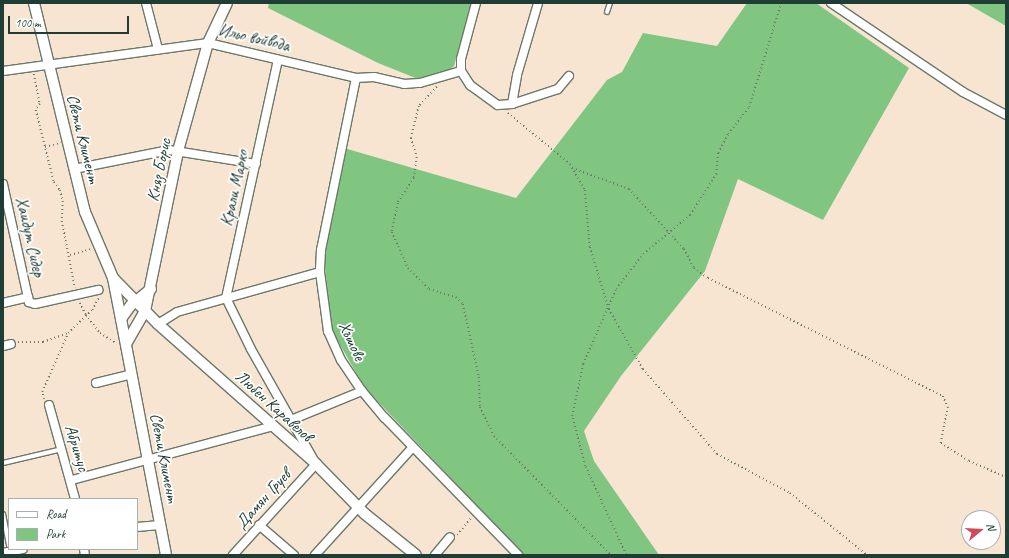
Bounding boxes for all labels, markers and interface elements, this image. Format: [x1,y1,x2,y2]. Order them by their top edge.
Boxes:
scale bar [10,8,131,34]
text: 100 m [15,15,41,31]
street label: Ильо войвода [217,20,291,56]
street label: Свети Климент [62,92,104,186]
street label: Княз Борис [142,136,176,204]
street label: Крали Марко [217,148,253,228]
street label: Хаидут Сидер [11,195,49,279]
street label: Хъшове [334,318,370,364]
street label: Любен Каравелов [231,366,317,446]
street label: Свети Климент [145,411,183,505]
street label: Абритус [60,422,94,474]
street label: Дамян Груев [232,466,294,532]
legend [8,498,138,550]
text: Road [46,506,66,522]
north arrow [961,510,1001,550]
text: N [984,521,999,532]
text: Park [46,526,65,542]

